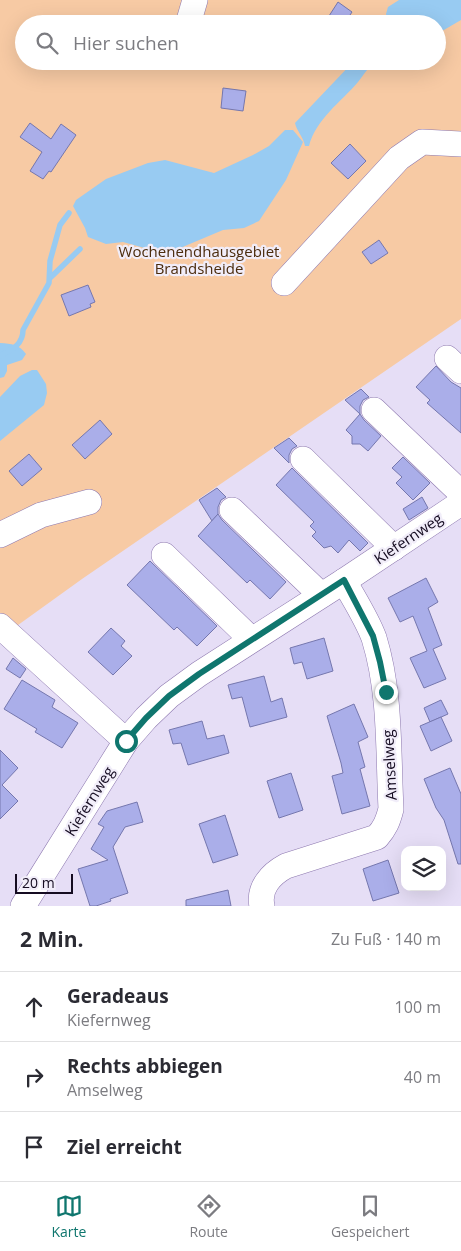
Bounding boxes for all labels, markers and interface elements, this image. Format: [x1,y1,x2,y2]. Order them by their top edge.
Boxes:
search box [15,15,446,70]
icon: search [33,29,61,57]
text: Hier suchen [73,30,179,56]
park label: Wochenendhausgebiet Brandsheide [119,241,279,278]
street label: Kiefernweg [370,508,446,568]
route end [375,681,398,704]
street label: Amselweg [377,729,401,801]
route start [115,730,138,753]
street label: Kiefernweg [60,762,118,840]
map controls [401,846,446,891]
button: layers [401,846,446,891]
scale bar [15,871,72,894]
text: 20 m [22,873,55,892]
text: 2 Min. [20,925,83,953]
text: Zu Fuß · 140 m [331,928,441,950]
text: Geradeaus [67,983,169,1009]
icon: ahead [20,993,48,1021]
text: 100 m [395,996,441,1018]
text: Kiefernweg [67,1009,151,1031]
text: Rechts abbiegen [67,1053,223,1079]
icon: right [20,1063,48,1091]
text: 40 m [404,1066,441,1088]
text: Amselweg [67,1079,143,1101]
icon: arrive [20,1133,48,1161]
text: Ziel erreicht [67,1134,182,1160]
tab: Karte [52,1192,86,1241]
tab: Route [189,1192,228,1241]
tab: Gespeichert [331,1192,409,1241]

